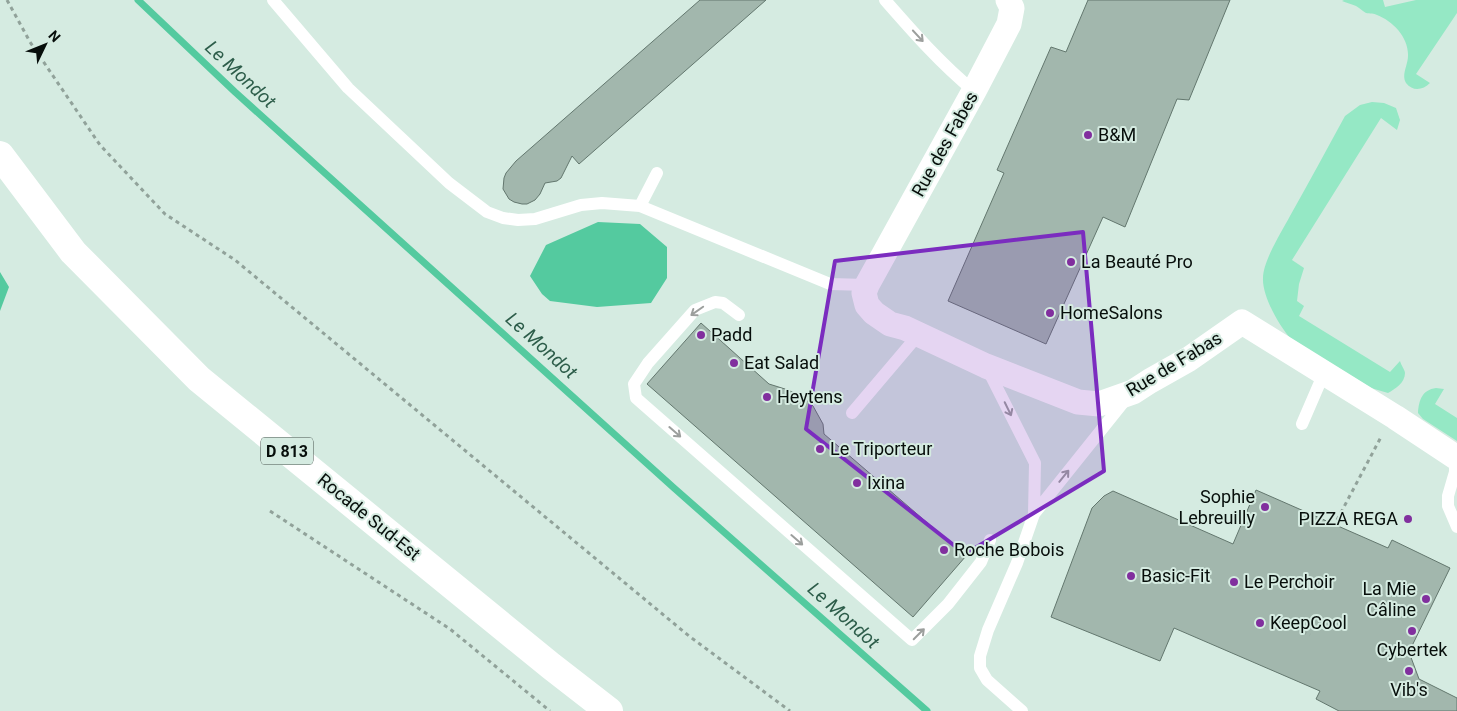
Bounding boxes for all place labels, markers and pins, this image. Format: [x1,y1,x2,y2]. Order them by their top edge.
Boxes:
place label: B&M [1098,124,1136,145]
marker: B&M [1082,129,1094,141]
place label: La Beauté Pro [1081,251,1193,272]
marker: La Beauté Pro [1065,256,1077,268]
place label: HomeSalons [1060,302,1163,323]
marker: HomeSalons [1044,307,1056,319]
place label: Padd [711,324,752,345]
marker: Padd [695,329,707,341]
place label: Eat Salad [744,352,819,373]
marker: Eat Salad [728,357,740,369]
place label: Heytens [777,386,842,407]
marker: Heytens [761,391,773,403]
place label: Le Triporteur [830,438,932,459]
marker: Le Triporteur [814,443,826,455]
place label: Ixina [867,472,905,493]
marker: Ixina [851,477,863,489]
place label: Sophie Lebreuilly [1179,486,1255,528]
marker: Sophie Lebreuilly [1259,501,1271,513]
place label: PIZZA REGA [1299,508,1398,529]
marker: PIZZA REGA [1402,513,1414,525]
place label: Roche Bobois [954,539,1064,560]
marker: Roche Bobois [938,544,950,556]
place label: Basic-Fit [1141,565,1210,586]
marker: Basic-Fit [1125,570,1137,582]
place label: Le Perchoir [1244,571,1335,592]
marker: Le Perchoir [1228,576,1240,588]
place label: La Mie Câline [1362,578,1416,620]
marker: La Mie Câline [1420,593,1432,605]
place label: KeepCool [1270,612,1347,633]
marker: KeepCool [1254,617,1266,629]
marker: Cybertek [1406,625,1418,637]
place label: Cybertek [1377,639,1448,660]
marker: Vib's [1403,665,1415,677]
place label: Vib's [1390,679,1428,700]

